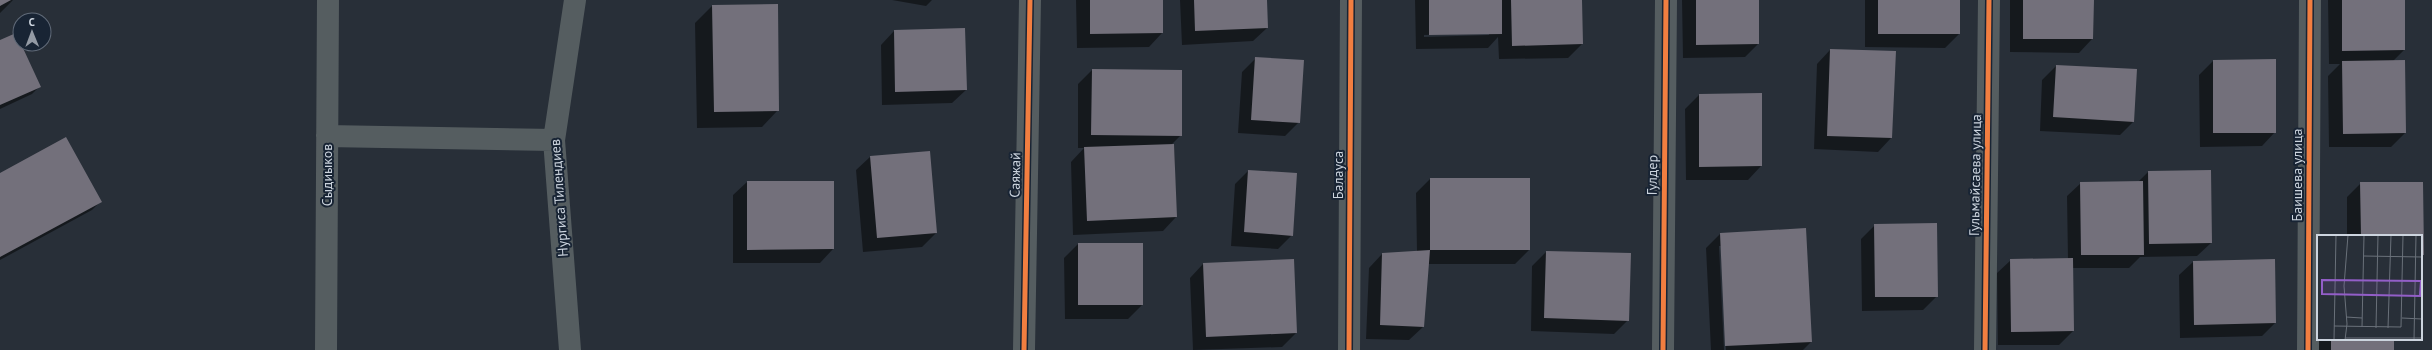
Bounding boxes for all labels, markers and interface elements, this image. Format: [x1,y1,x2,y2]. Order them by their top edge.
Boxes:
north arrow [12,12,52,52]
text: С [29,15,35,29]
street label: Гульмайсаева улица [1965,114,1985,236]
street label: Баишева улица [2288,128,2306,222]
street label: Нургиса Тилендиев [546,139,572,257]
street label: Сыдиыков [318,144,336,206]
street label: Балауса [1329,151,1347,199]
street label: Саяжай [1006,152,1024,198]
street label: Гулдер [1643,155,1661,195]
inset map [2317,235,2422,340]

